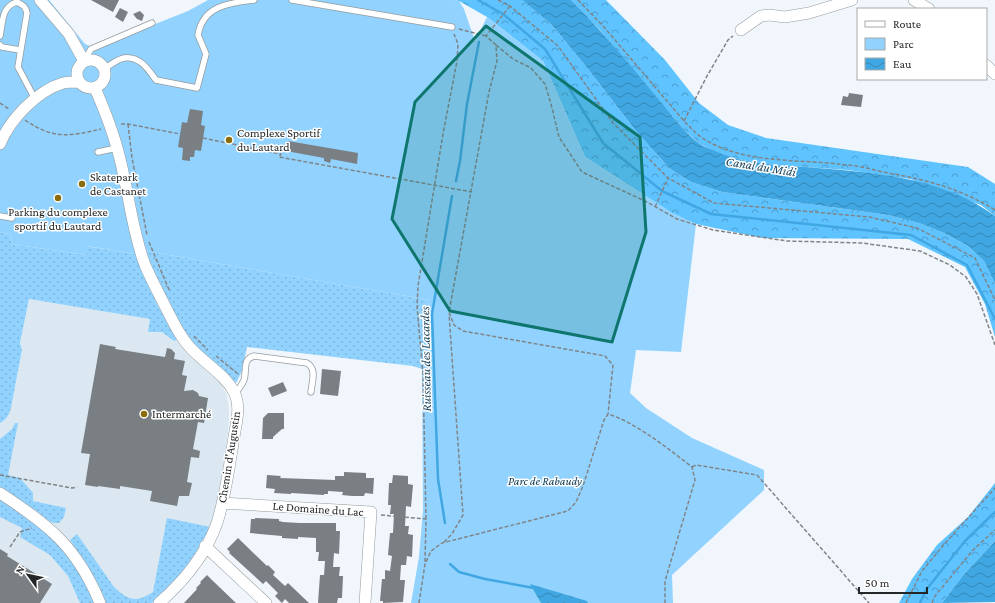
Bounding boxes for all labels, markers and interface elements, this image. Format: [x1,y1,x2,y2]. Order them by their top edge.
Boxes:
legend [857,8,987,80]
text: Route [893,17,921,31]
text: Parc [893,37,913,51]
text: Eau [893,57,912,71]
place label: Complexe Sportif du Lautard [237,126,321,154]
marker: Complexe Sportif du Lautard [224,135,234,145]
water label: Canal du Midi [725,154,798,180]
place label: Skatepark de Castanet [90,170,147,198]
marker: Skatepark de Castanet [77,179,87,189]
marker: Parking du complexe sportif du Lautard [53,193,63,203]
place label: Parking du complexe sportif du Lautard [8,205,108,233]
water label: Ruisseau des Lacardes [417,306,434,412]
place label: Intermarché [152,407,211,421]
marker: Intermarché [139,409,149,419]
street label: Chemin d'Augustin [215,410,243,504]
park label: Parc de Rabaudy [508,474,582,488]
street label: Le Domaine du Lac [272,499,364,519]
north arrow [8,555,48,595]
text: N [13,563,27,576]
scale bar [859,569,927,595]
text: 50 m [865,576,890,590]

